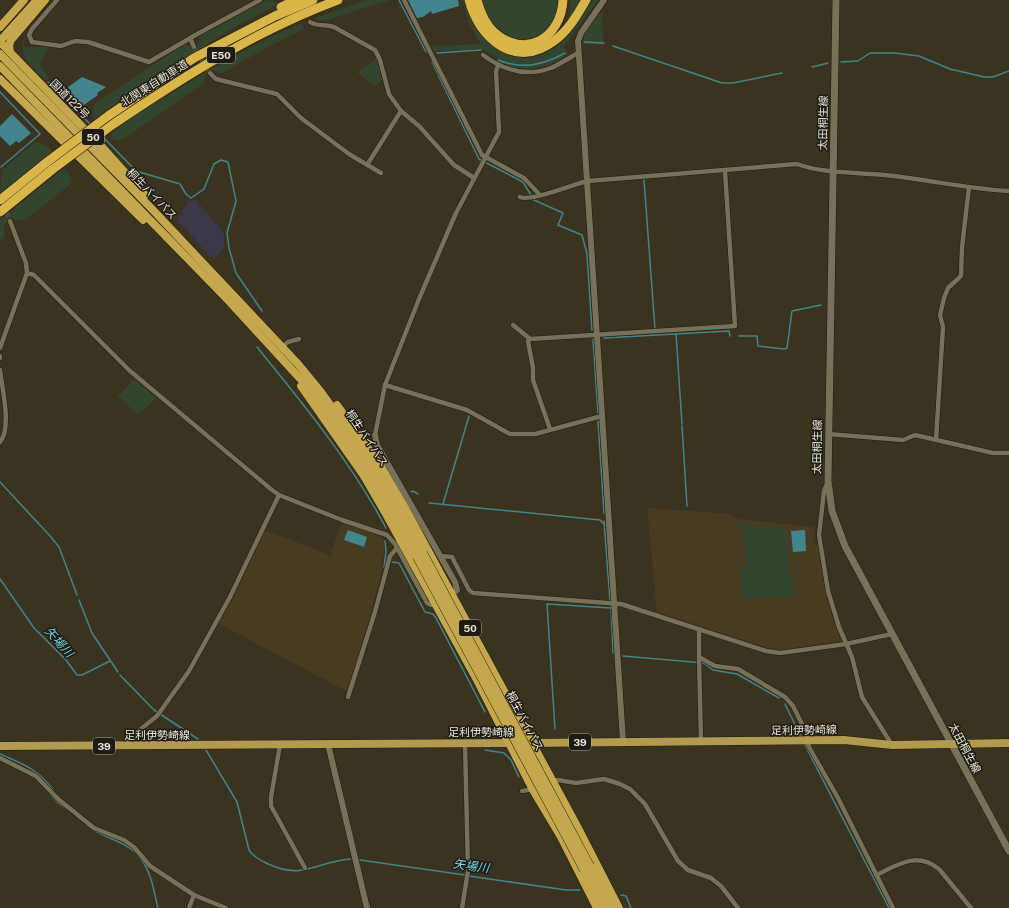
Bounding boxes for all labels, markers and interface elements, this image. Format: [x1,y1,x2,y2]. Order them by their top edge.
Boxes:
road number: E50 [207,47,235,63]
street label: 北関東自動車道 [118,58,190,108]
street label: 国道122号 [48,77,92,121]
street label: 太田桐生線 [817,95,829,151]
road number: 50 [82,129,104,145]
street label: 桐生バイパス [125,166,179,222]
street label: 桐生バイパス [344,407,390,469]
street label: 太田桐生線 [811,419,823,475]
road number: 50 [459,620,481,636]
water label: 矢場川 [42,624,78,662]
street label: 桐生バイパス [504,689,546,753]
street label: 太田桐生線 [947,721,983,775]
street label: 足利伊勢崎線 [771,723,837,737]
street label: 足利伊勢崎線 [448,726,514,738]
street label: 足利伊勢崎線 [124,729,190,741]
road number: 39 [569,734,591,750]
road number: 39 [93,738,115,754]
water label: 矢場川 [452,857,492,876]

